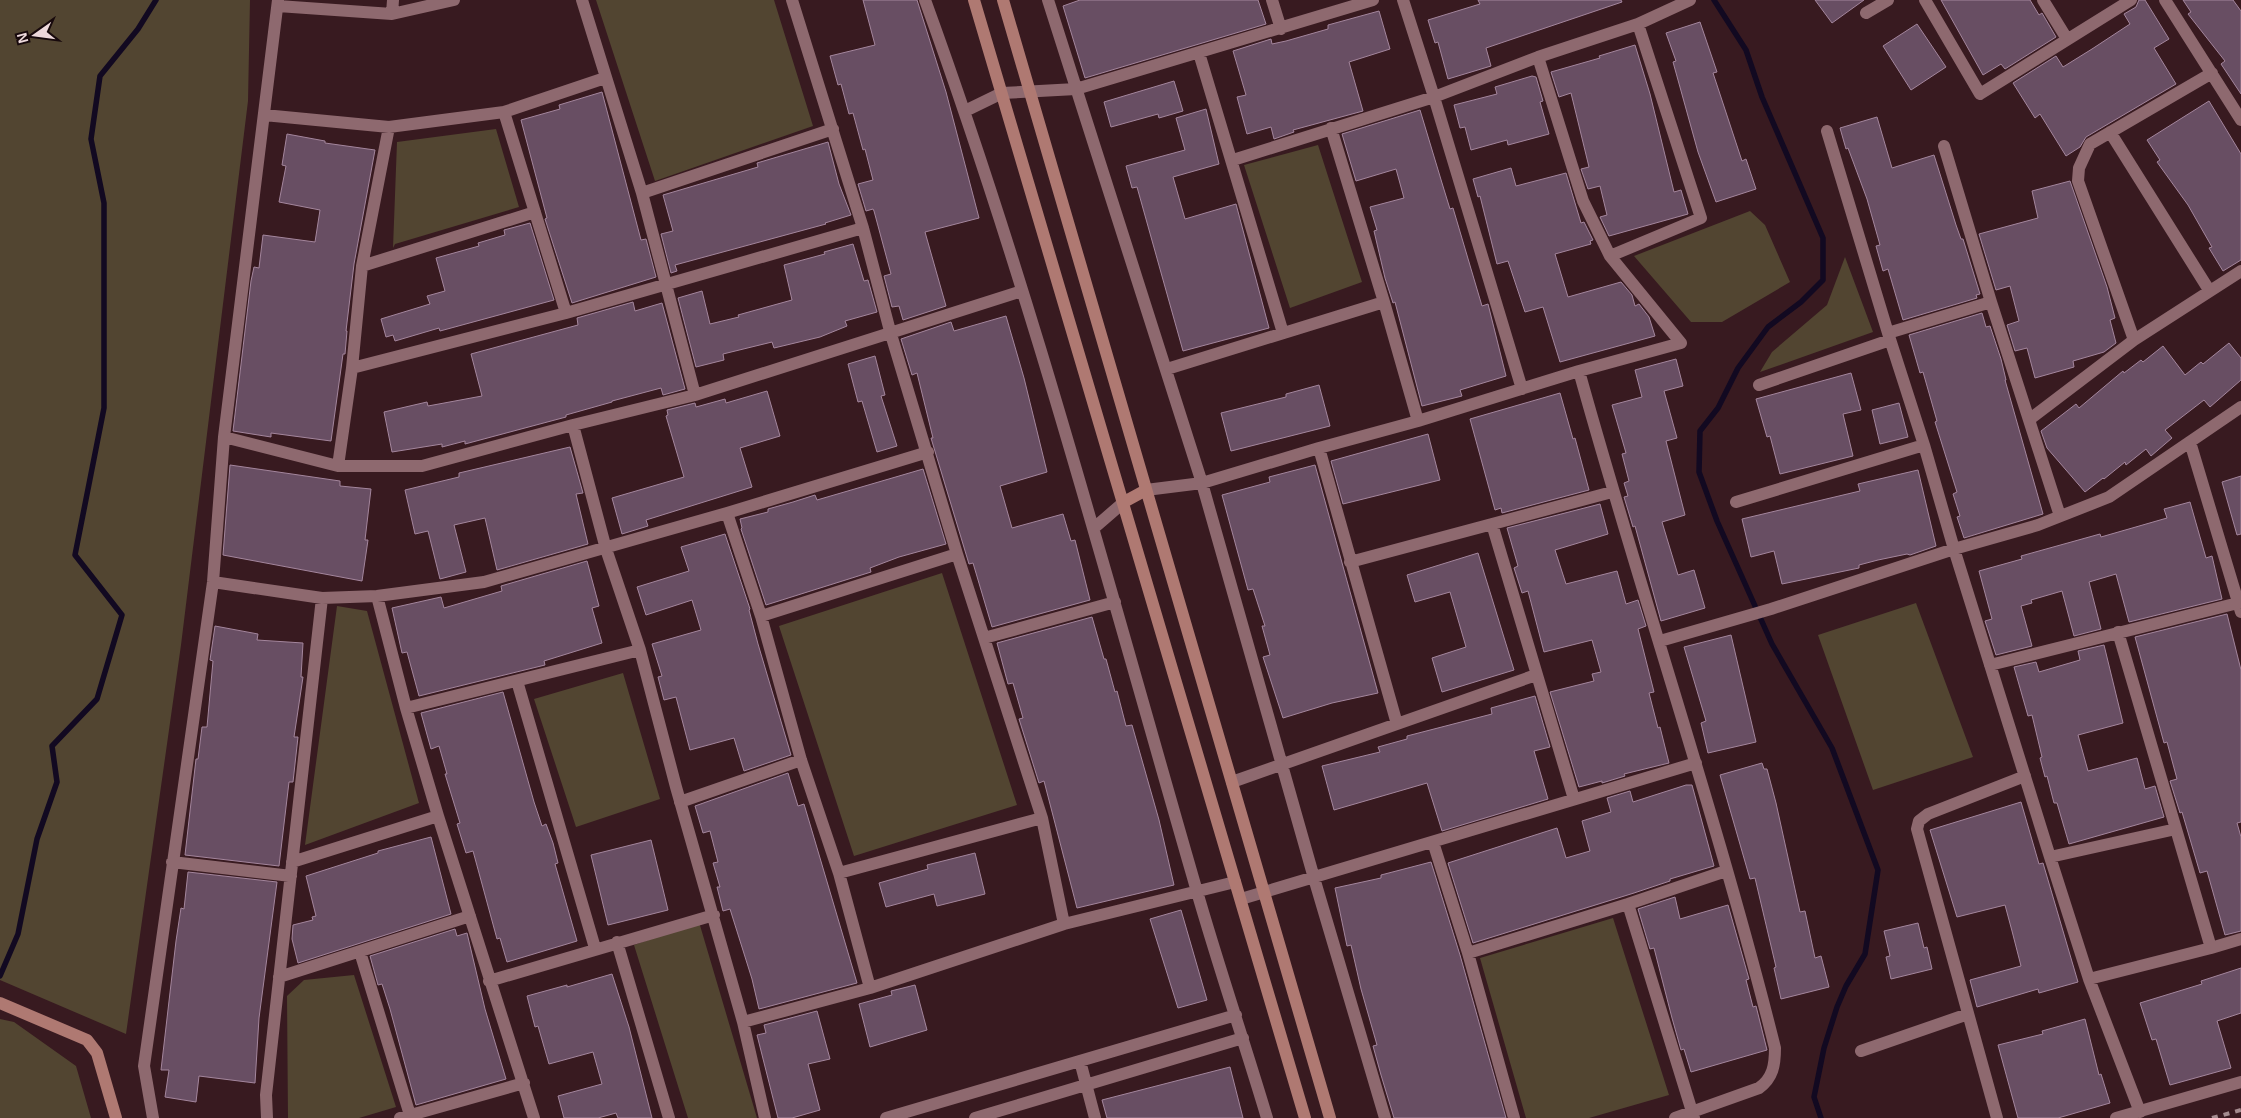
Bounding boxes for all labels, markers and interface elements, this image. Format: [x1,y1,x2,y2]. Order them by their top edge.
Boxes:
north arrow [10,10,60,60]
text: N [13,31,31,45]

